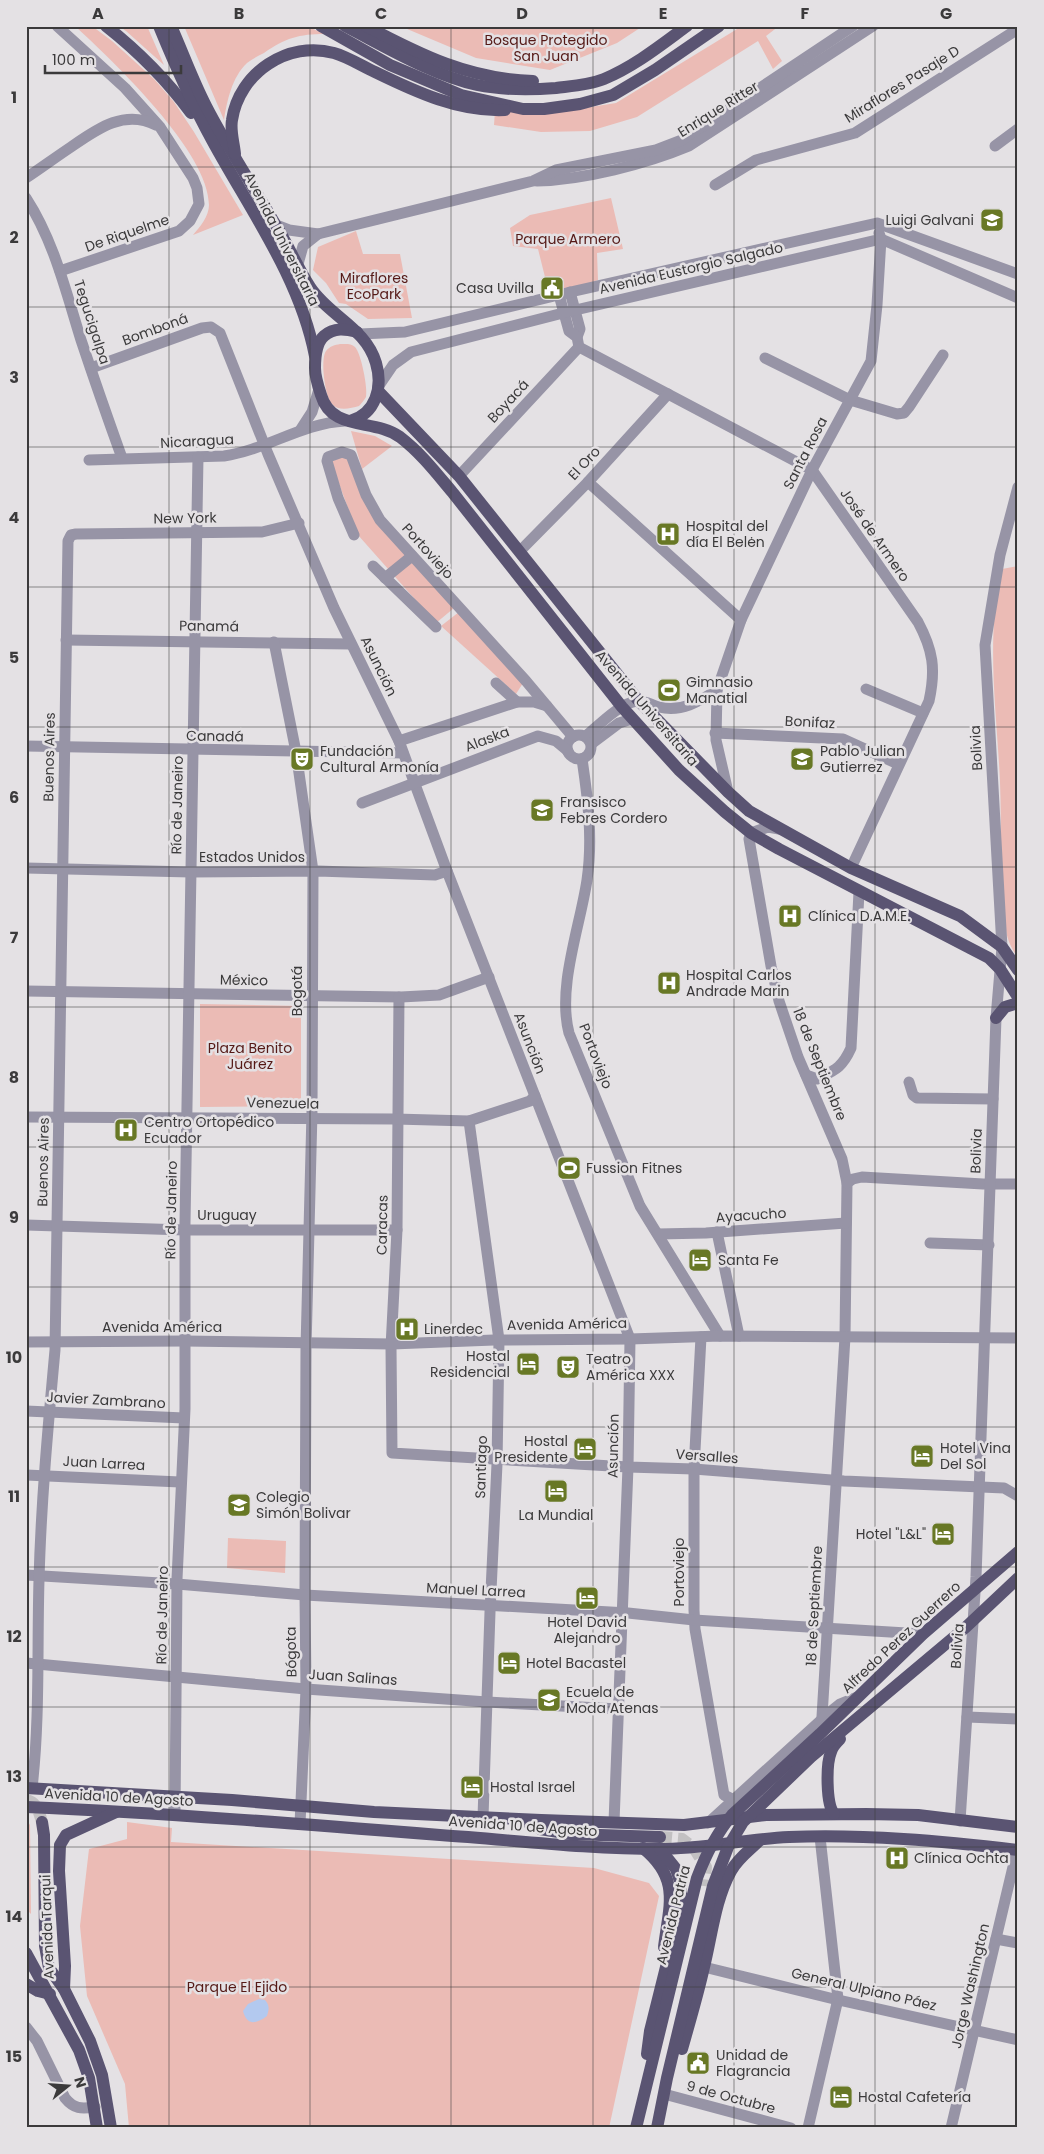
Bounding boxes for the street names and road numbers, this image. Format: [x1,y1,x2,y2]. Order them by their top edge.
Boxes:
street label: Miraflores Pasaje D [841,40,963,128]
street label: Enrique Ritter [674,76,762,142]
street label: Avenida Universitaria [239,168,325,310]
street label: De Riquelme [82,209,172,257]
street label: Avenida Eustorgio Salgado [597,237,785,299]
street label: Tegucigalpa [69,277,115,367]
street label: Bomboná [119,308,191,350]
street label: Boyacá [483,375,533,427]
street label: Santa Rosa [778,413,832,493]
street label: Nicaragua [160,429,234,453]
street label: El Oro [563,442,605,484]
street label: José de Armero [835,484,915,586]
street label: New York [153,507,218,529]
street label: Portoviejo [398,519,458,583]
street label: Panamá [179,615,239,637]
street label: Asunción [356,633,402,699]
street label: Avenida Universitaria [591,646,703,770]
street label: Bonifaz [784,711,836,733]
street label: Buenos Aires [38,712,60,802]
street label: Alaska [462,721,512,757]
street label: Canadá [186,725,244,747]
street label: Bolivia [965,725,987,771]
street label: Río de Janeiro [166,755,188,855]
street label: Estados Unidos [199,847,305,867]
street label: Bogotá [287,966,307,1016]
street label: México [220,970,268,990]
street label: 18 de Septiembre [788,1004,852,1124]
street label: Asunción [509,1009,551,1077]
street label: Portoviejo [574,1020,618,1092]
street label: Venezuela [246,1092,320,1114]
street label: Buenos Aires [32,1117,54,1207]
street label: Bolivia [965,1128,987,1174]
street label: Río de Janeiro [160,1160,182,1260]
street label: Caracas [371,1195,393,1255]
street label: Ayacucho [715,1203,787,1227]
street label: Uruguay [197,1205,257,1225]
street label: Avenida América [507,1313,627,1335]
street label: Avenida América [102,1317,222,1337]
street label: Javier Zambrano [46,1387,166,1413]
street label: Asunción [602,1414,624,1478]
street label: Santiago [470,1435,492,1499]
street label: Versalles [675,1444,739,1468]
street label: Juan Larrea [62,1451,146,1475]
street label: Portoviejo [669,1538,689,1606]
street label: 18 de Septiembre [801,1545,827,1667]
street label: Río de Janeiro [151,1565,173,1665]
street label: Alfredo Perez Guerrero [837,1576,965,1698]
street label: Manuel Larrea [426,1577,526,1603]
street label: Bolivia [945,1623,969,1669]
street label: Bógota [281,1627,301,1677]
street label: Juan Salinas [308,1664,398,1690]
street label: Avenida 10 de Agosto [44,1783,194,1811]
street label: Avenida 10 de Agosto [448,1811,598,1841]
street label: Avenida Patria [651,1863,695,1967]
street label: Avenida Tarqui [35,1874,59,1980]
street label: Jorge Washington [946,1922,994,2050]
street label: General Ulpiano Páez [789,1963,939,2015]
street label: 9 de Octubre [684,2076,778,2119]

